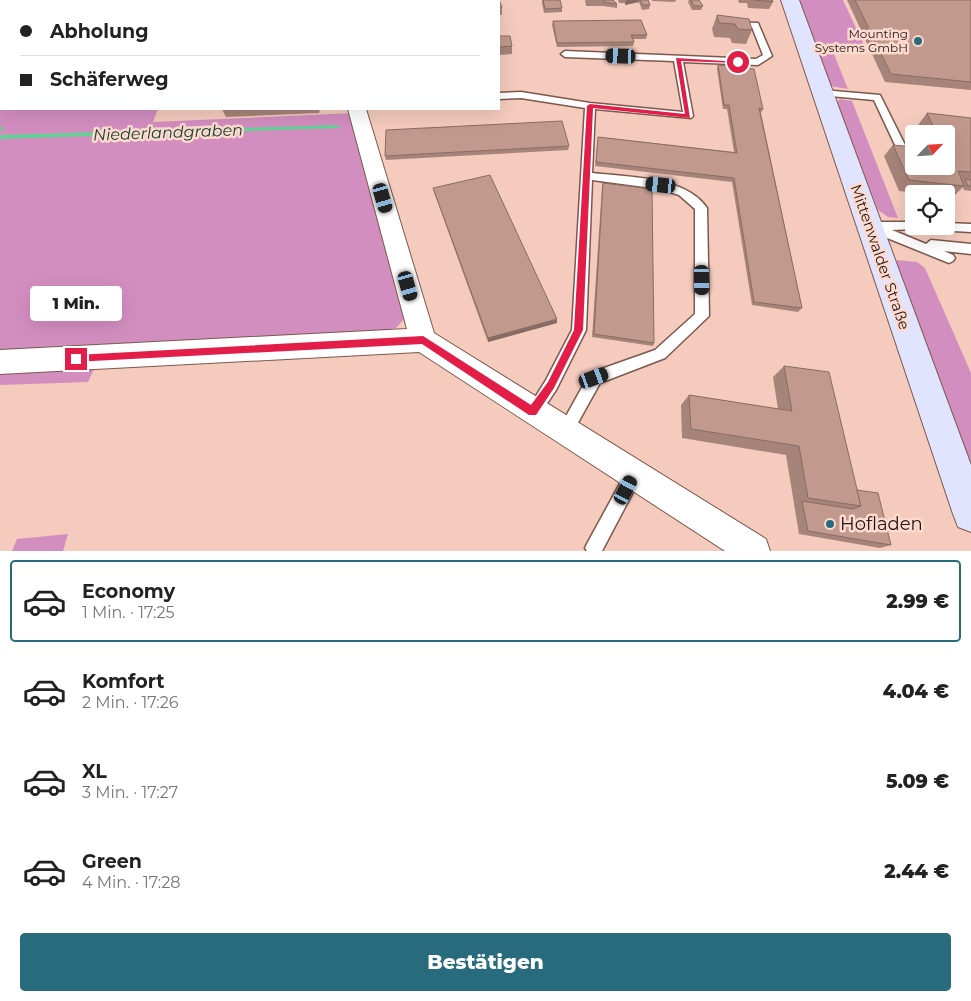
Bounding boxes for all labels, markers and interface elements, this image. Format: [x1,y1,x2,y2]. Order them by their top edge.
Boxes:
text: Abholung [50,20,149,43]
place label: Mounting Systems GmbH [815,26,908,55]
marker: Mounting Systems GmbH [912,35,924,47]
car [605,48,636,64]
route start [727,51,749,73]
text: Schäferweg [50,68,169,91]
water label: Niederlandgraben [93,120,243,145]
north arrow [905,125,955,175]
map controls [905,125,955,235]
car [645,176,676,194]
car [371,182,394,214]
street label: Mittenwalder Straße [847,182,914,332]
button: locate [905,185,955,235]
car [694,265,709,295]
car [396,270,419,302]
callout: 1 Min. [30,286,122,322]
text: 1 Min. [52,294,100,313]
route end [65,348,87,370]
car [577,366,610,390]
car [612,473,639,507]
place label: Hofladen [840,513,923,535]
marker: Hofladen [824,518,836,530]
icon: car [22,579,67,624]
text: Economy [82,580,175,603]
text: 2.99 € [886,590,949,613]
text: 1 Min. · 17:25 [82,603,175,622]
icon: car [22,669,67,714]
text: Komfort [82,670,164,693]
text: 4.04 € [883,680,949,703]
text: 2 Min. · 17:26 [82,693,179,712]
icon: car [22,759,67,804]
text: XL [82,760,107,783]
text: 5.09 € [886,770,949,793]
text: 3 Min. · 17:27 [82,783,178,802]
icon: car [22,849,67,894]
text: Green [82,850,142,873]
text: 2.44 € [884,860,949,883]
text: 4 Min. · 17:28 [82,873,181,892]
button: Bestätigen [20,933,951,991]

